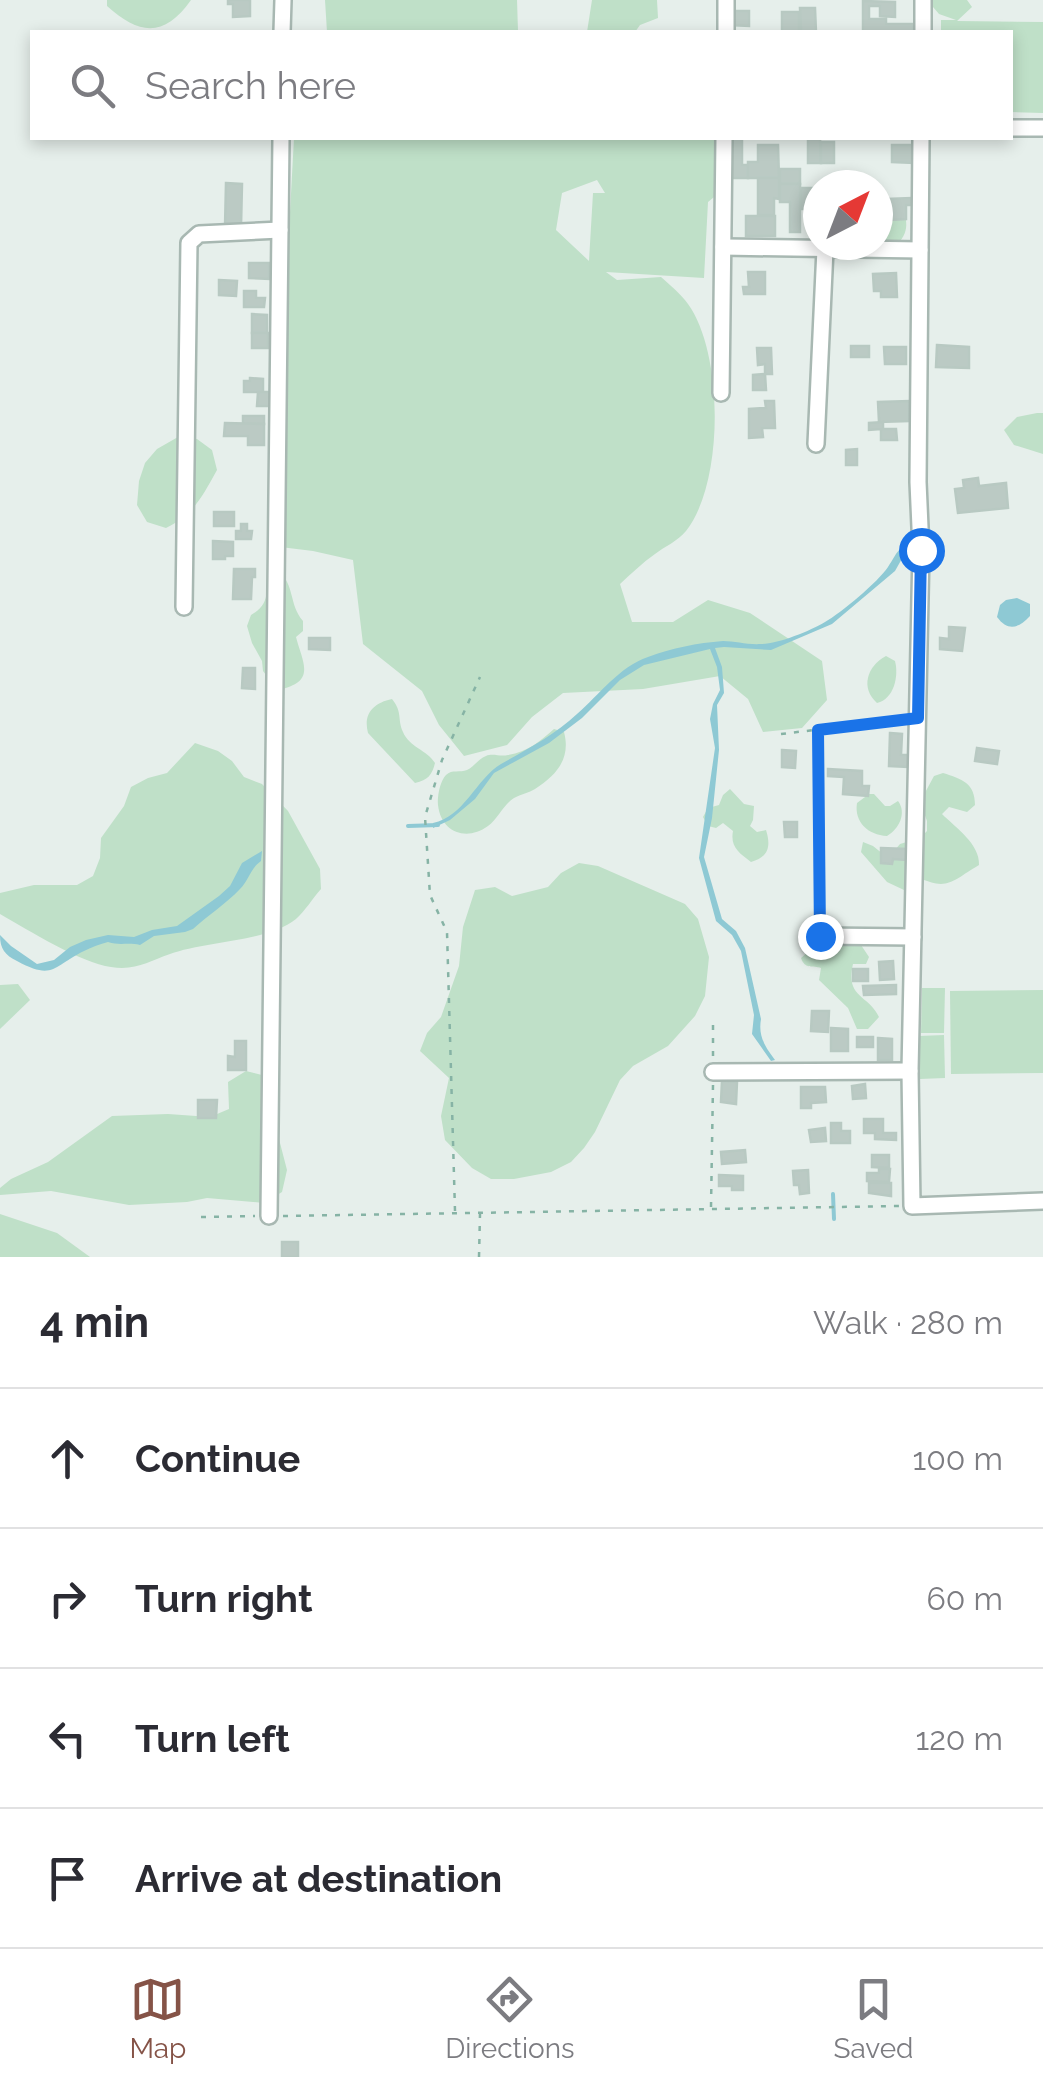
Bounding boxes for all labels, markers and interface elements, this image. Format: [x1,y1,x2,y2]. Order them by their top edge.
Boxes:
search box [30,30,1013,140]
icon: search [65,58,120,113]
text: Search here [145,63,356,108]
north arrow [803,170,893,260]
route start [899,528,945,574]
route end [798,914,844,960]
text: 4 min [40,1298,149,1347]
text: Walk · 280 m [813,1304,1003,1341]
icon: ahead [40,1431,95,1486]
text: Continue [135,1436,300,1481]
text: 100 m [913,1440,1003,1477]
icon: right [40,1571,95,1626]
text: Turn right [135,1576,312,1621]
text: 60 m [927,1580,1003,1617]
icon: left [40,1711,95,1766]
text: Turn left [135,1716,290,1761]
text: 120 m [915,1720,1003,1757]
icon: arrive [40,1851,95,1906]
text: Arrive at destination [135,1856,502,1901]
tab: Map [129,1972,186,2065]
tab: Directions [445,1972,575,2065]
tab: Saved [833,1972,914,2065]

